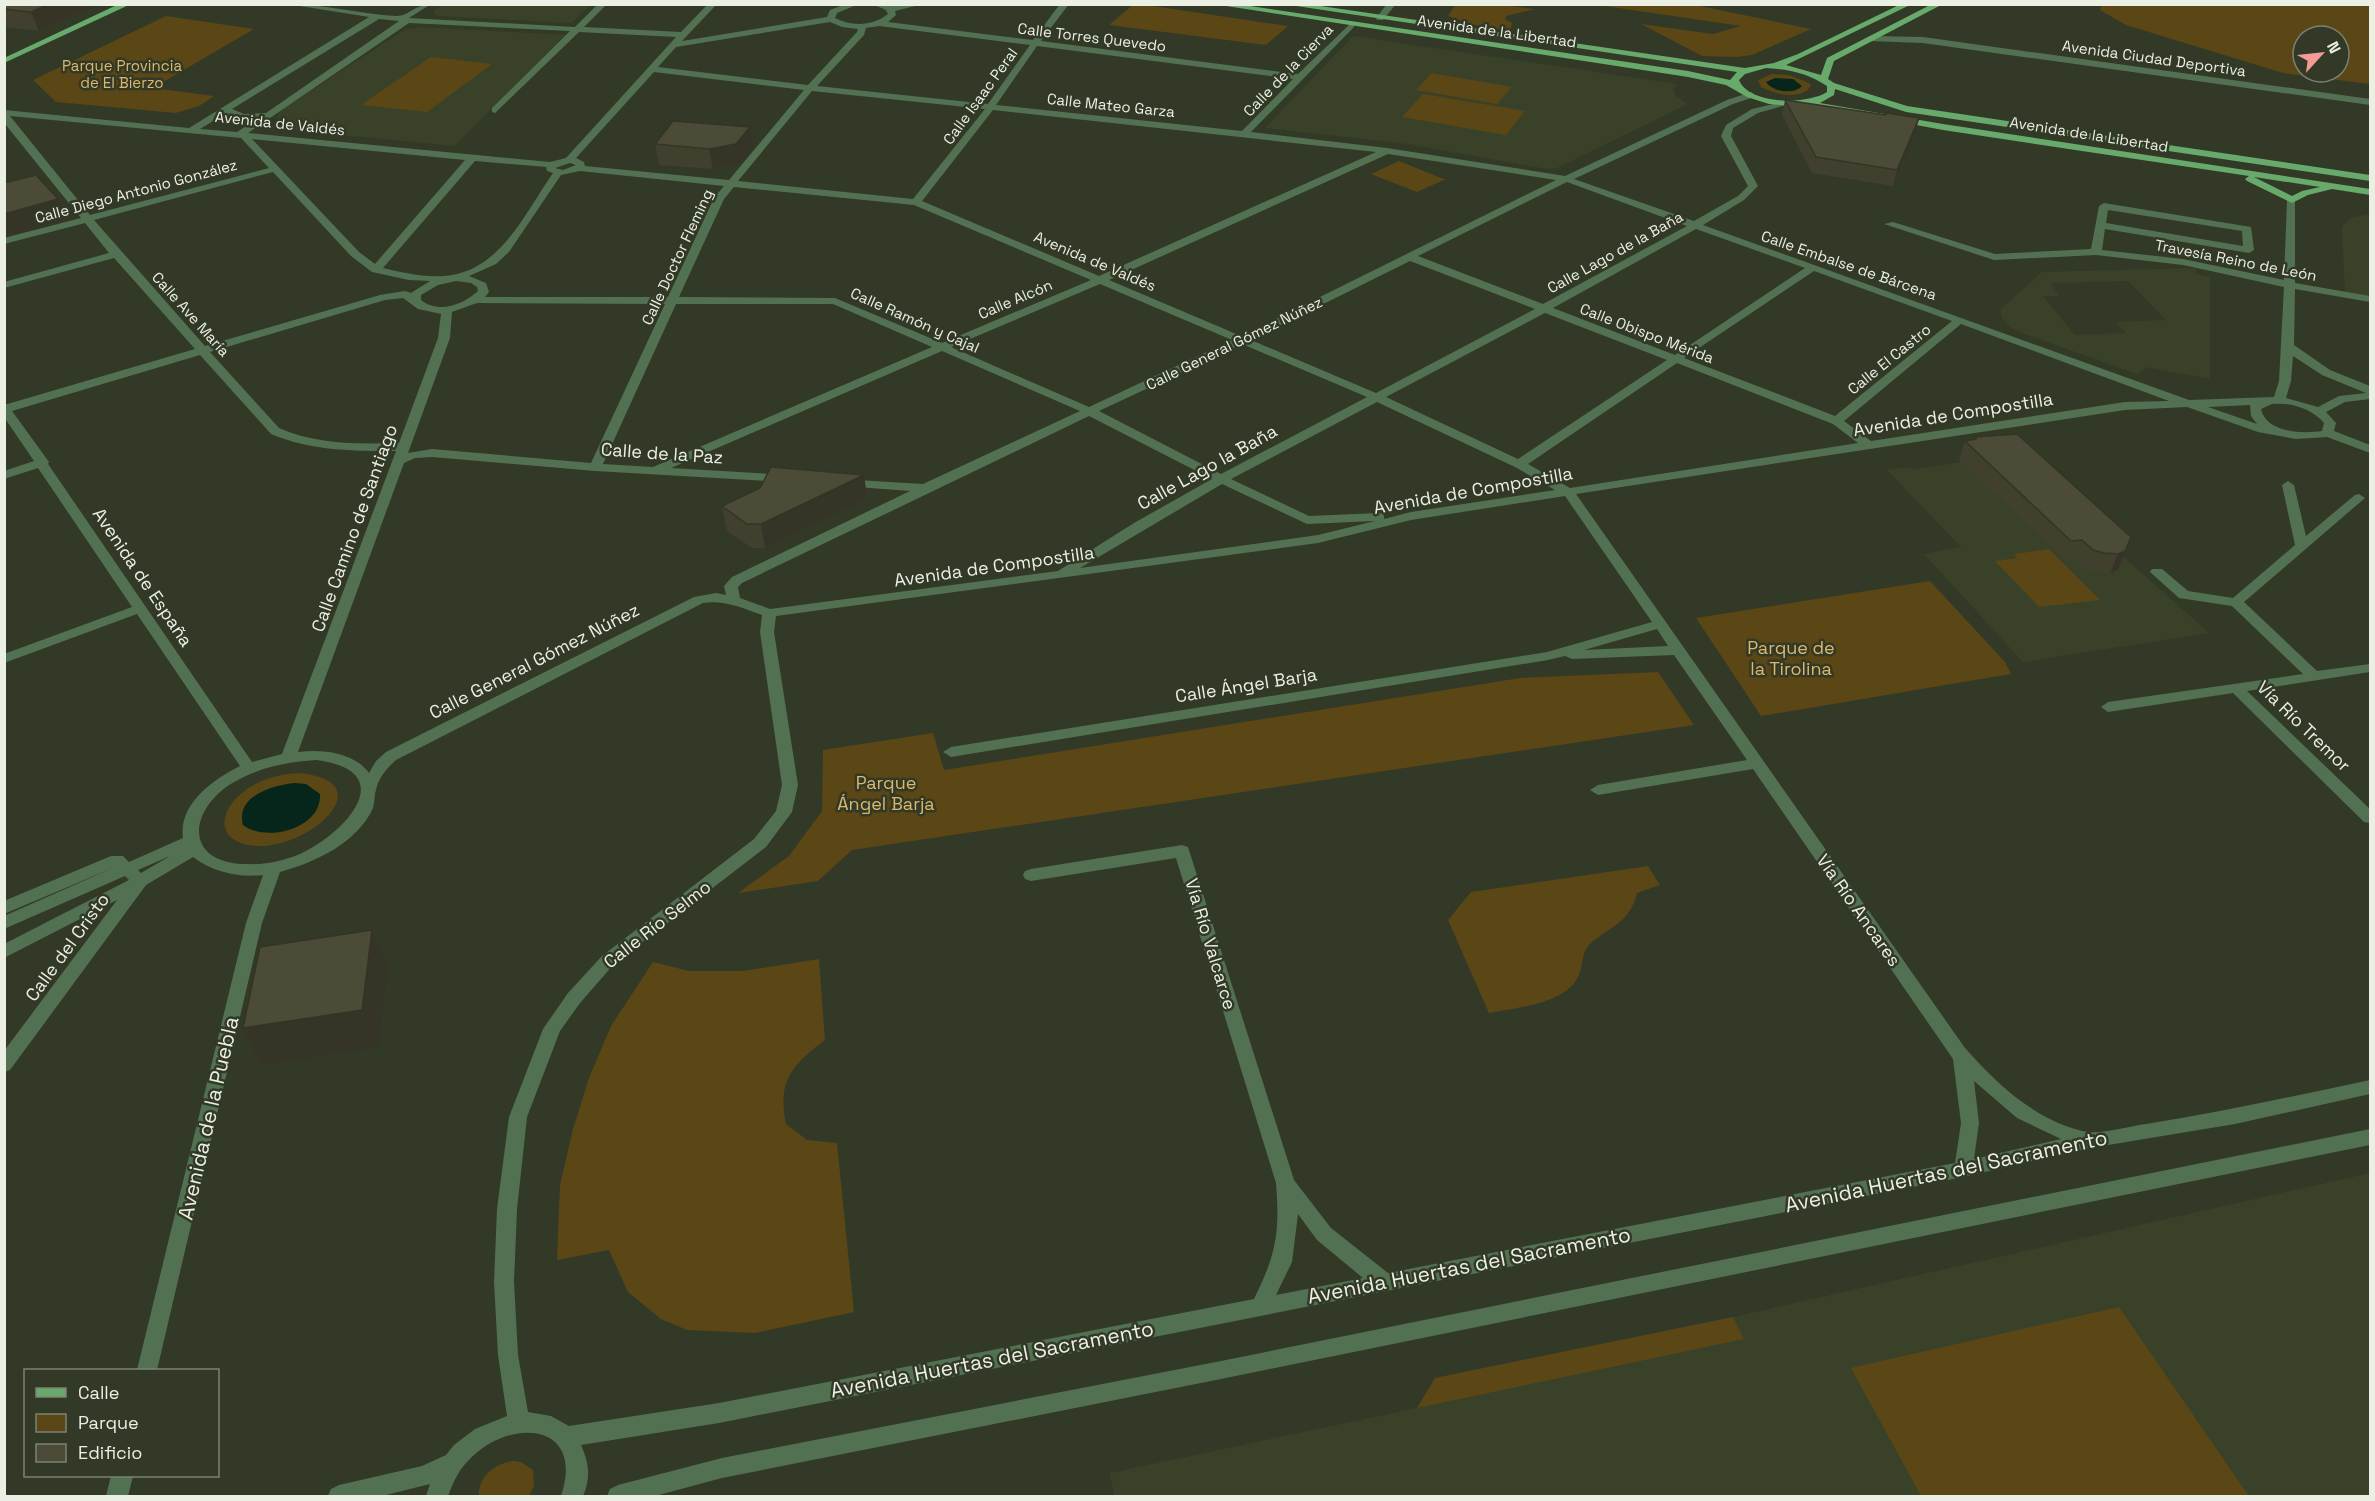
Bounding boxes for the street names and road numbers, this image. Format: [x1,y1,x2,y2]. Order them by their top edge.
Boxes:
street label: Avenida de la Libertad [1416,10,1578,52]
street label: Calle Torres Quevedo [1017,18,1167,56]
street label: Calle de la Cierva [1239,20,1337,120]
street label: Avenida Ciudad Deportiva [2061,36,2247,80]
street label: Calle Isaac Peral [938,44,1022,148]
street label: Calle Mateo Garza [1046,89,1176,121]
street label: Avenida de Valdés [214,107,346,139]
street label: Avenida de la Libertad [2008,112,2170,156]
street label: Calle Diego Antonio González [33,155,239,227]
street label: Calle Doctor Fleming [637,186,717,328]
street label: Calle Lago de la Baña [1544,207,1687,297]
street label: Calle Embalse de Bárcena [1759,226,1940,304]
street label: Avenida de Valdés [1031,227,1159,295]
street label: Travesía Reino de León [2154,235,2318,285]
street label: Calle Ave María [148,268,234,361]
street label: Calle Alcón [975,275,1055,323]
street label: Calle Ramón y Cajal [848,283,982,357]
street label: Calle General Gómez Núñez [1143,292,1325,394]
street label: Calle Obispo Mérida [1577,299,1717,367]
street label: Calle El Castro [1843,320,1935,398]
street label: Avenida de Compostilla [1851,387,2055,441]
street label: Calle Lago la Baña [1133,419,1281,515]
street label: Calle Camino de Santiago [306,421,402,635]
street label: Calle de la Paz [600,437,724,469]
street label: Avenida de Compostilla [1372,461,1574,519]
street label: Avenida de España [88,503,198,651]
street label: Avenida de Compostilla [892,541,1096,591]
street label: Calle General Gómez Núñez [425,598,643,724]
street label: Calle Ángel Barja [1173,662,1319,708]
street label: Vía Río Tremor [2252,676,2356,777]
street label: Vía Río Ancares [1812,849,1906,971]
street label: Calle Río Selmo [599,875,715,973]
street label: Vía Río Valcarce [1180,876,1242,1012]
street label: Calle del Cristo [20,888,114,1006]
street label: Avenida de la Puebla [171,1014,245,1222]
street label: Avenida Huertas del Sacramento [1782,1124,2110,1218]
street label: Avenida Huertas del Sacramento [1305,1220,1633,1310]
street label: Avenida Huertas del Sacramento [828,1314,1156,1404]

